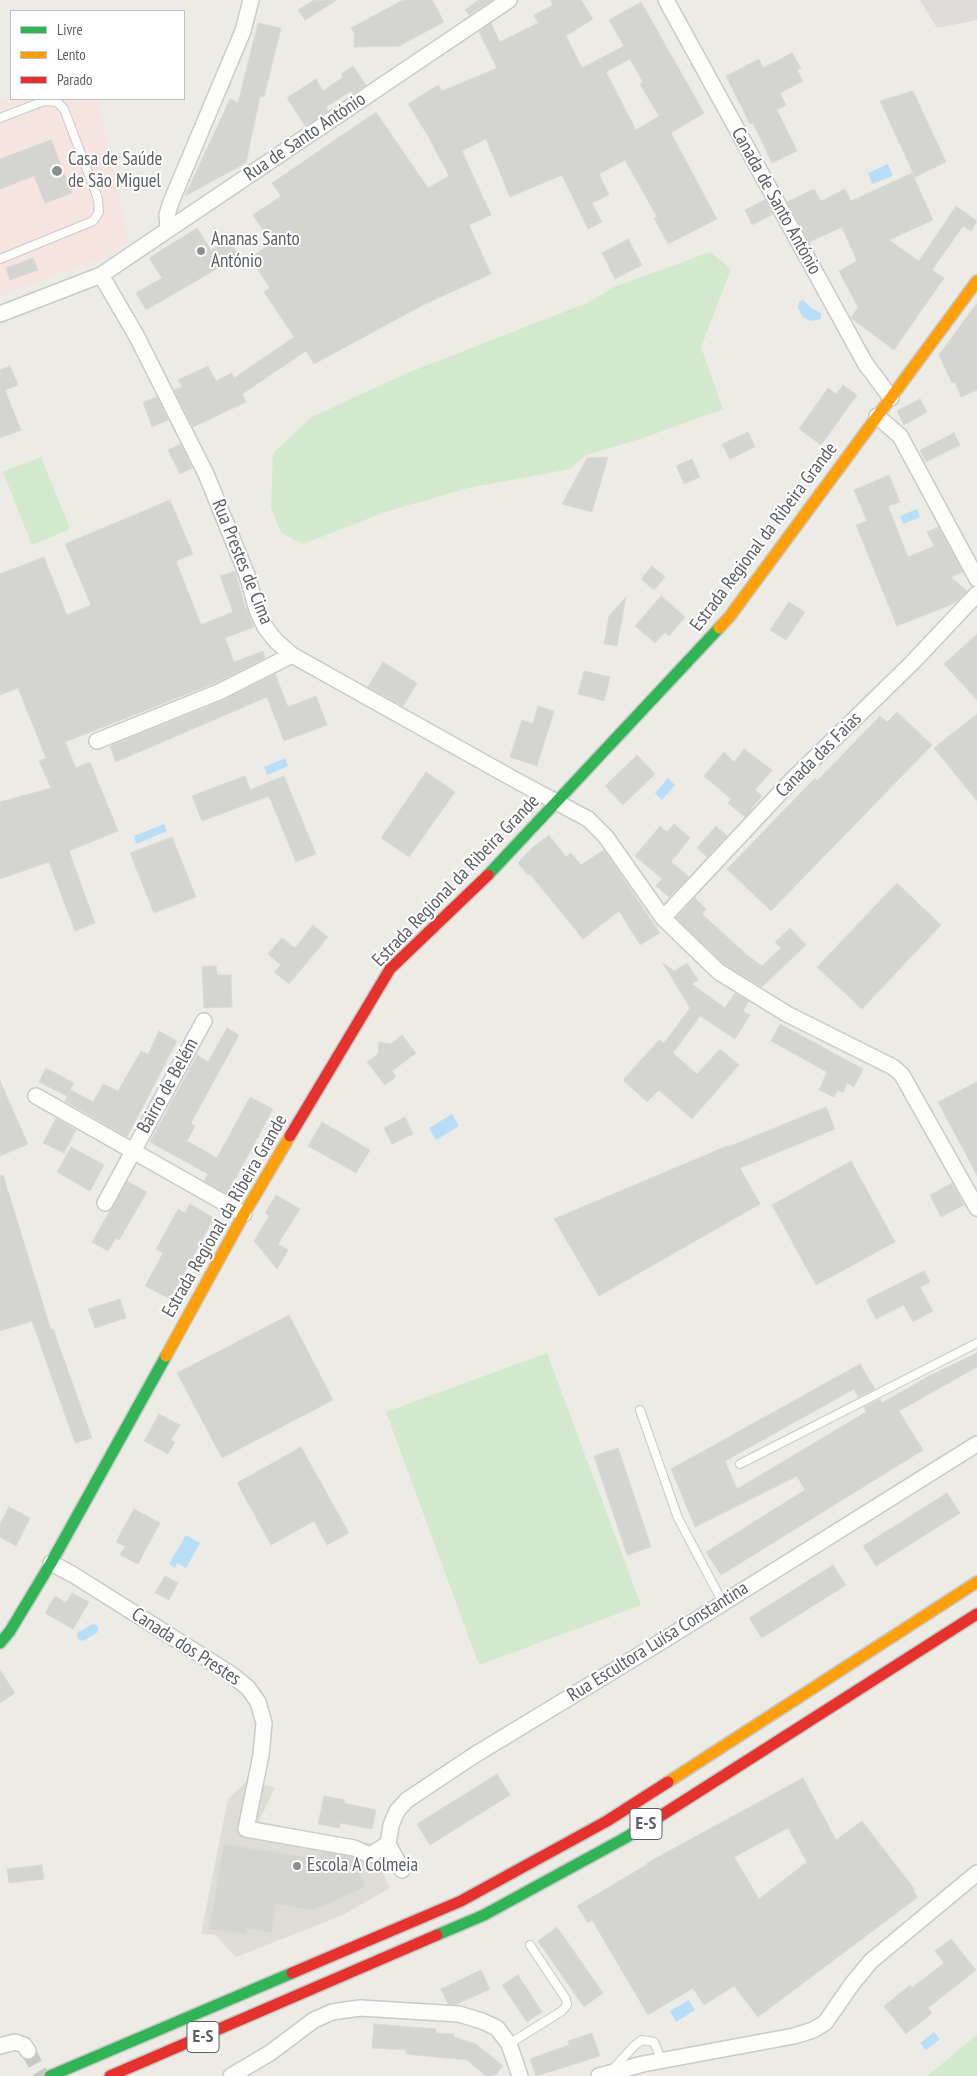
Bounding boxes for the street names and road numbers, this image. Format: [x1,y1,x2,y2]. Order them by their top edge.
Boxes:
street label: Rua de Santo António [240,88,370,186]
street label: Canada de Santo António [726,123,826,279]
street label: Estrada Regional da Ribeira Grande [686,438,842,636]
street label: Rua Prestes de Cima [207,496,277,628]
street label: Canada das Faias [771,707,867,803]
street label: Estrada Regional da Ribeira Grande [368,790,544,972]
street label: Bairro de Belém [133,1035,203,1137]
street label: Estrada Regional da Ribeira Grande [158,1111,292,1321]
street label: Rua Escultora Luísa Constantina [563,1577,753,1707]
street label: Canada dos Prestes [127,1603,245,1691]
road number: E-S [630,1808,662,1840]
road number: E-S [187,2021,219,2052]

